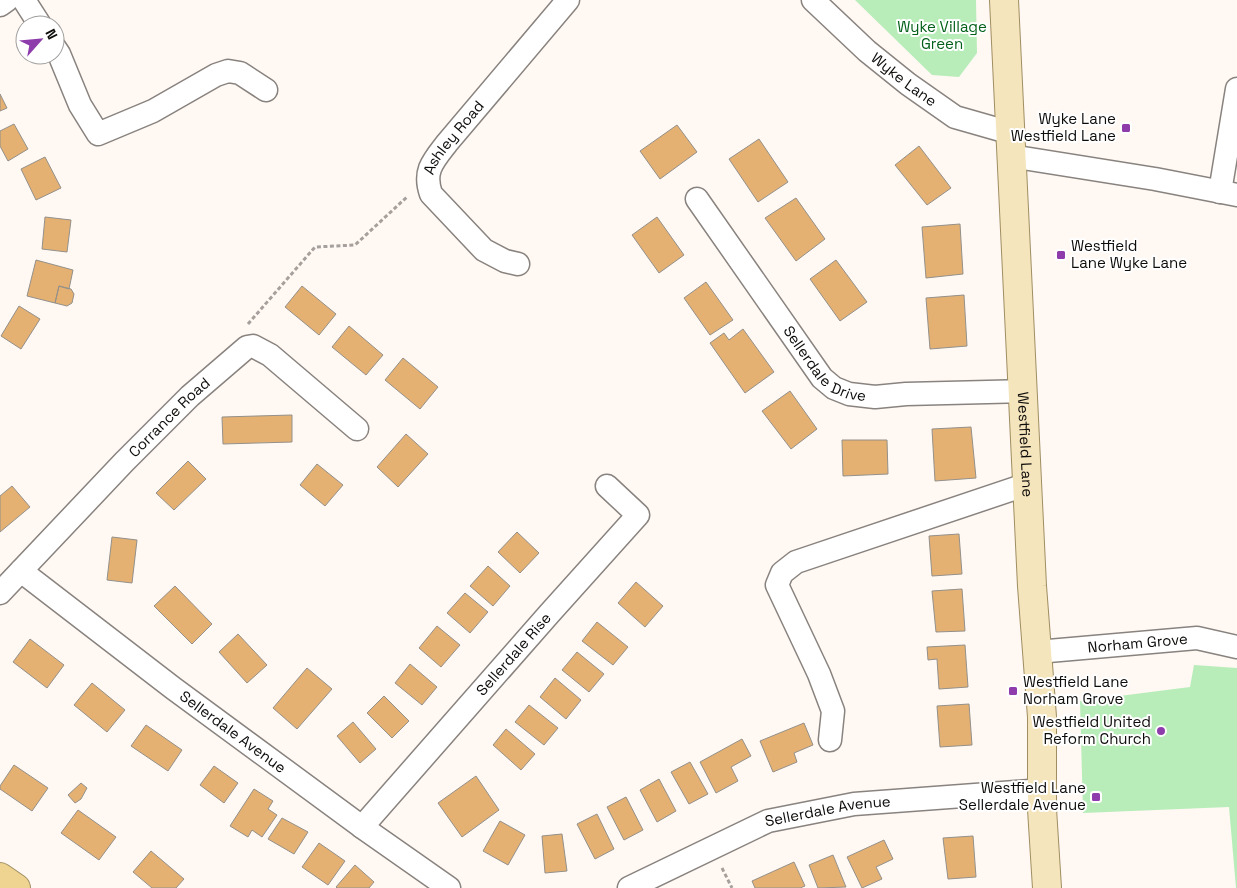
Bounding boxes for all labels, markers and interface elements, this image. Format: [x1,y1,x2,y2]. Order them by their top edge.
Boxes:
north arrow [15,15,65,65]
park label: Wyke Village Green [897,17,987,53]
text: N [41,26,62,42]
street label: Wyke Lane [868,48,941,110]
street label: Ashley Road [419,96,488,177]
place label: Wyke Lane Westfield Lane [1011,109,1116,145]
marker: Wyke Lane Westfield Lane [1120,122,1132,134]
place label: Westfield Lane Wyke Lane [1071,236,1187,272]
marker: Westfield Lane Wyke Lane [1055,249,1067,261]
street label: Sellerdale Drive [779,322,867,405]
street label: Corrance Road [124,373,214,461]
street label: Westfield Lane [1014,391,1038,498]
street label: Sellerdale Rise [472,608,555,699]
street label: Norham Grove [1087,629,1189,657]
place label: Westfield Lane Norham Grove [1023,672,1128,708]
marker: Westfield Lane Norham Grove [1007,685,1019,697]
street label: Sellerdale Avenue [176,686,290,777]
place label: Westfield United Reform Church [1033,712,1151,748]
marker: Westfield United Reform Church [1155,725,1167,737]
place label: Westfield Lane Sellerdale Avenue [959,778,1086,814]
street label: Sellerdale Avenue [763,791,891,830]
marker: Westfield Lane Sellerdale Avenue [1090,791,1102,803]

